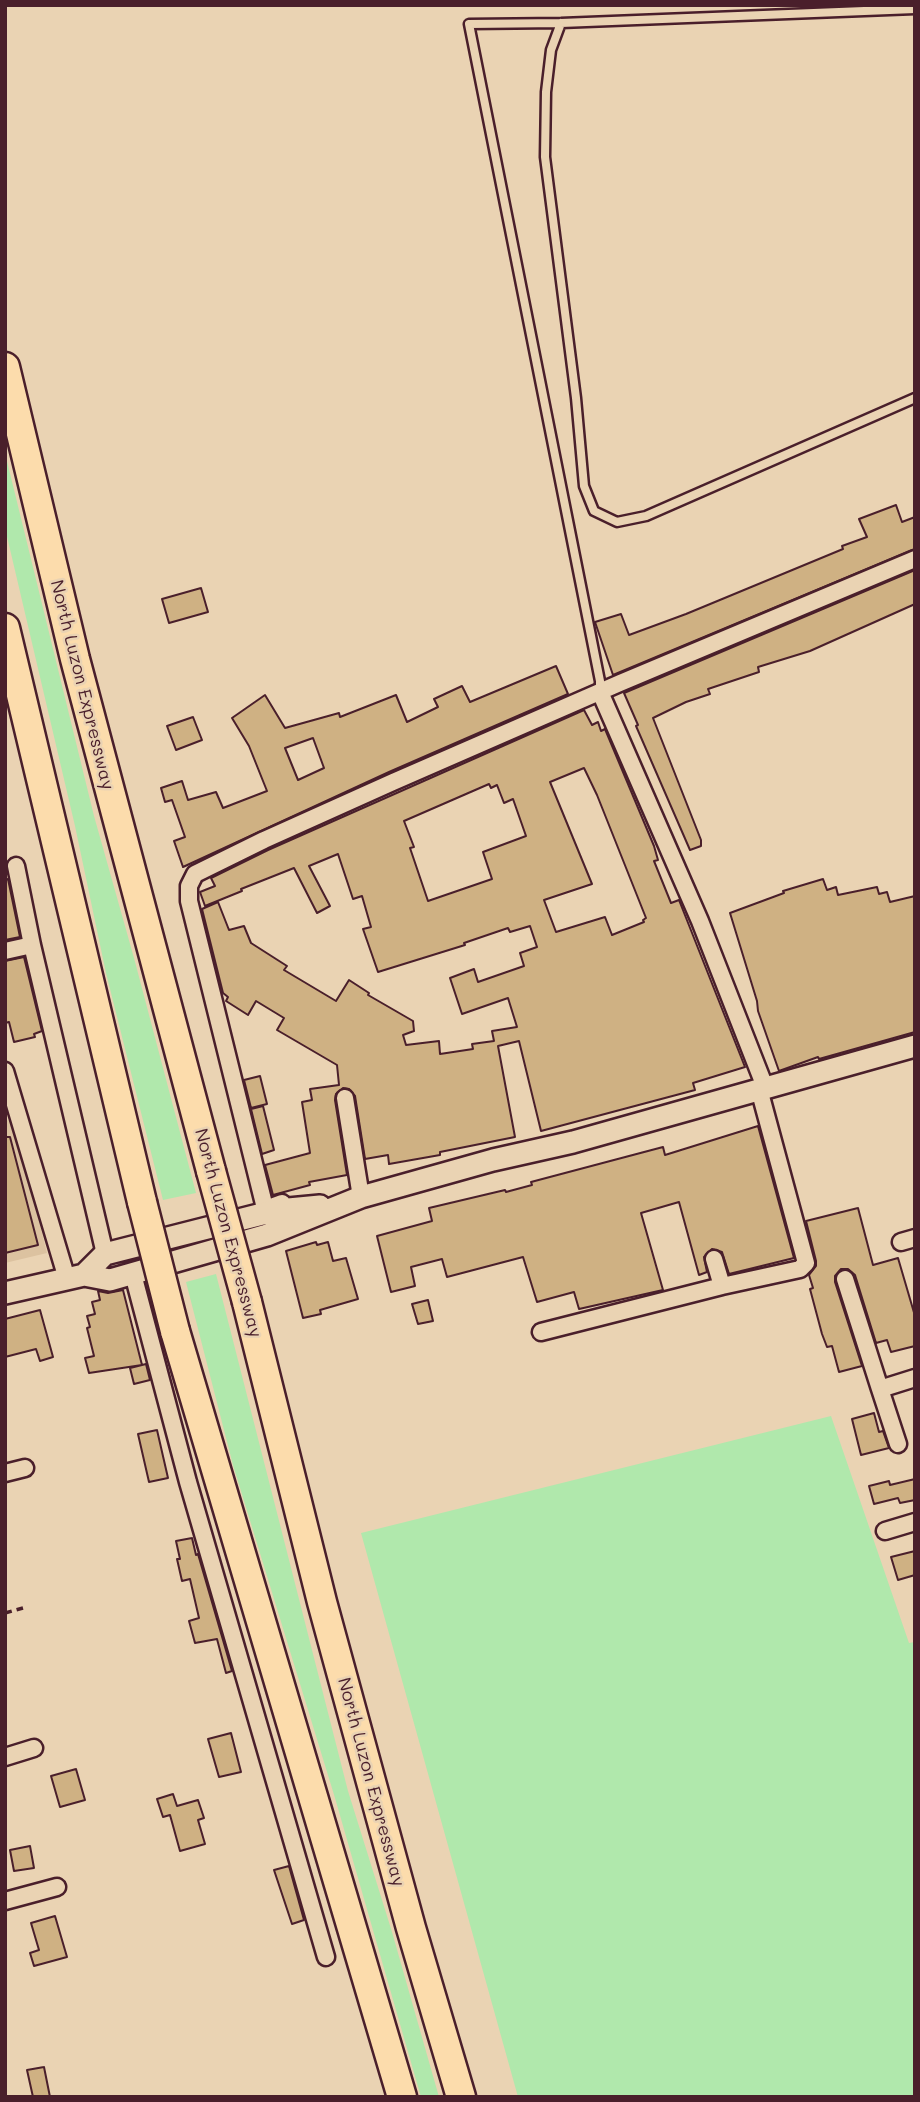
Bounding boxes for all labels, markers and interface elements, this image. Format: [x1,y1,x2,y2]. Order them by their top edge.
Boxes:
street label: North Luzon Expressway [45,578,119,792]
street label: North Luzon Expressway [190,1126,266,1340]
street label: North Luzon Expressway [333,1675,409,1889]

